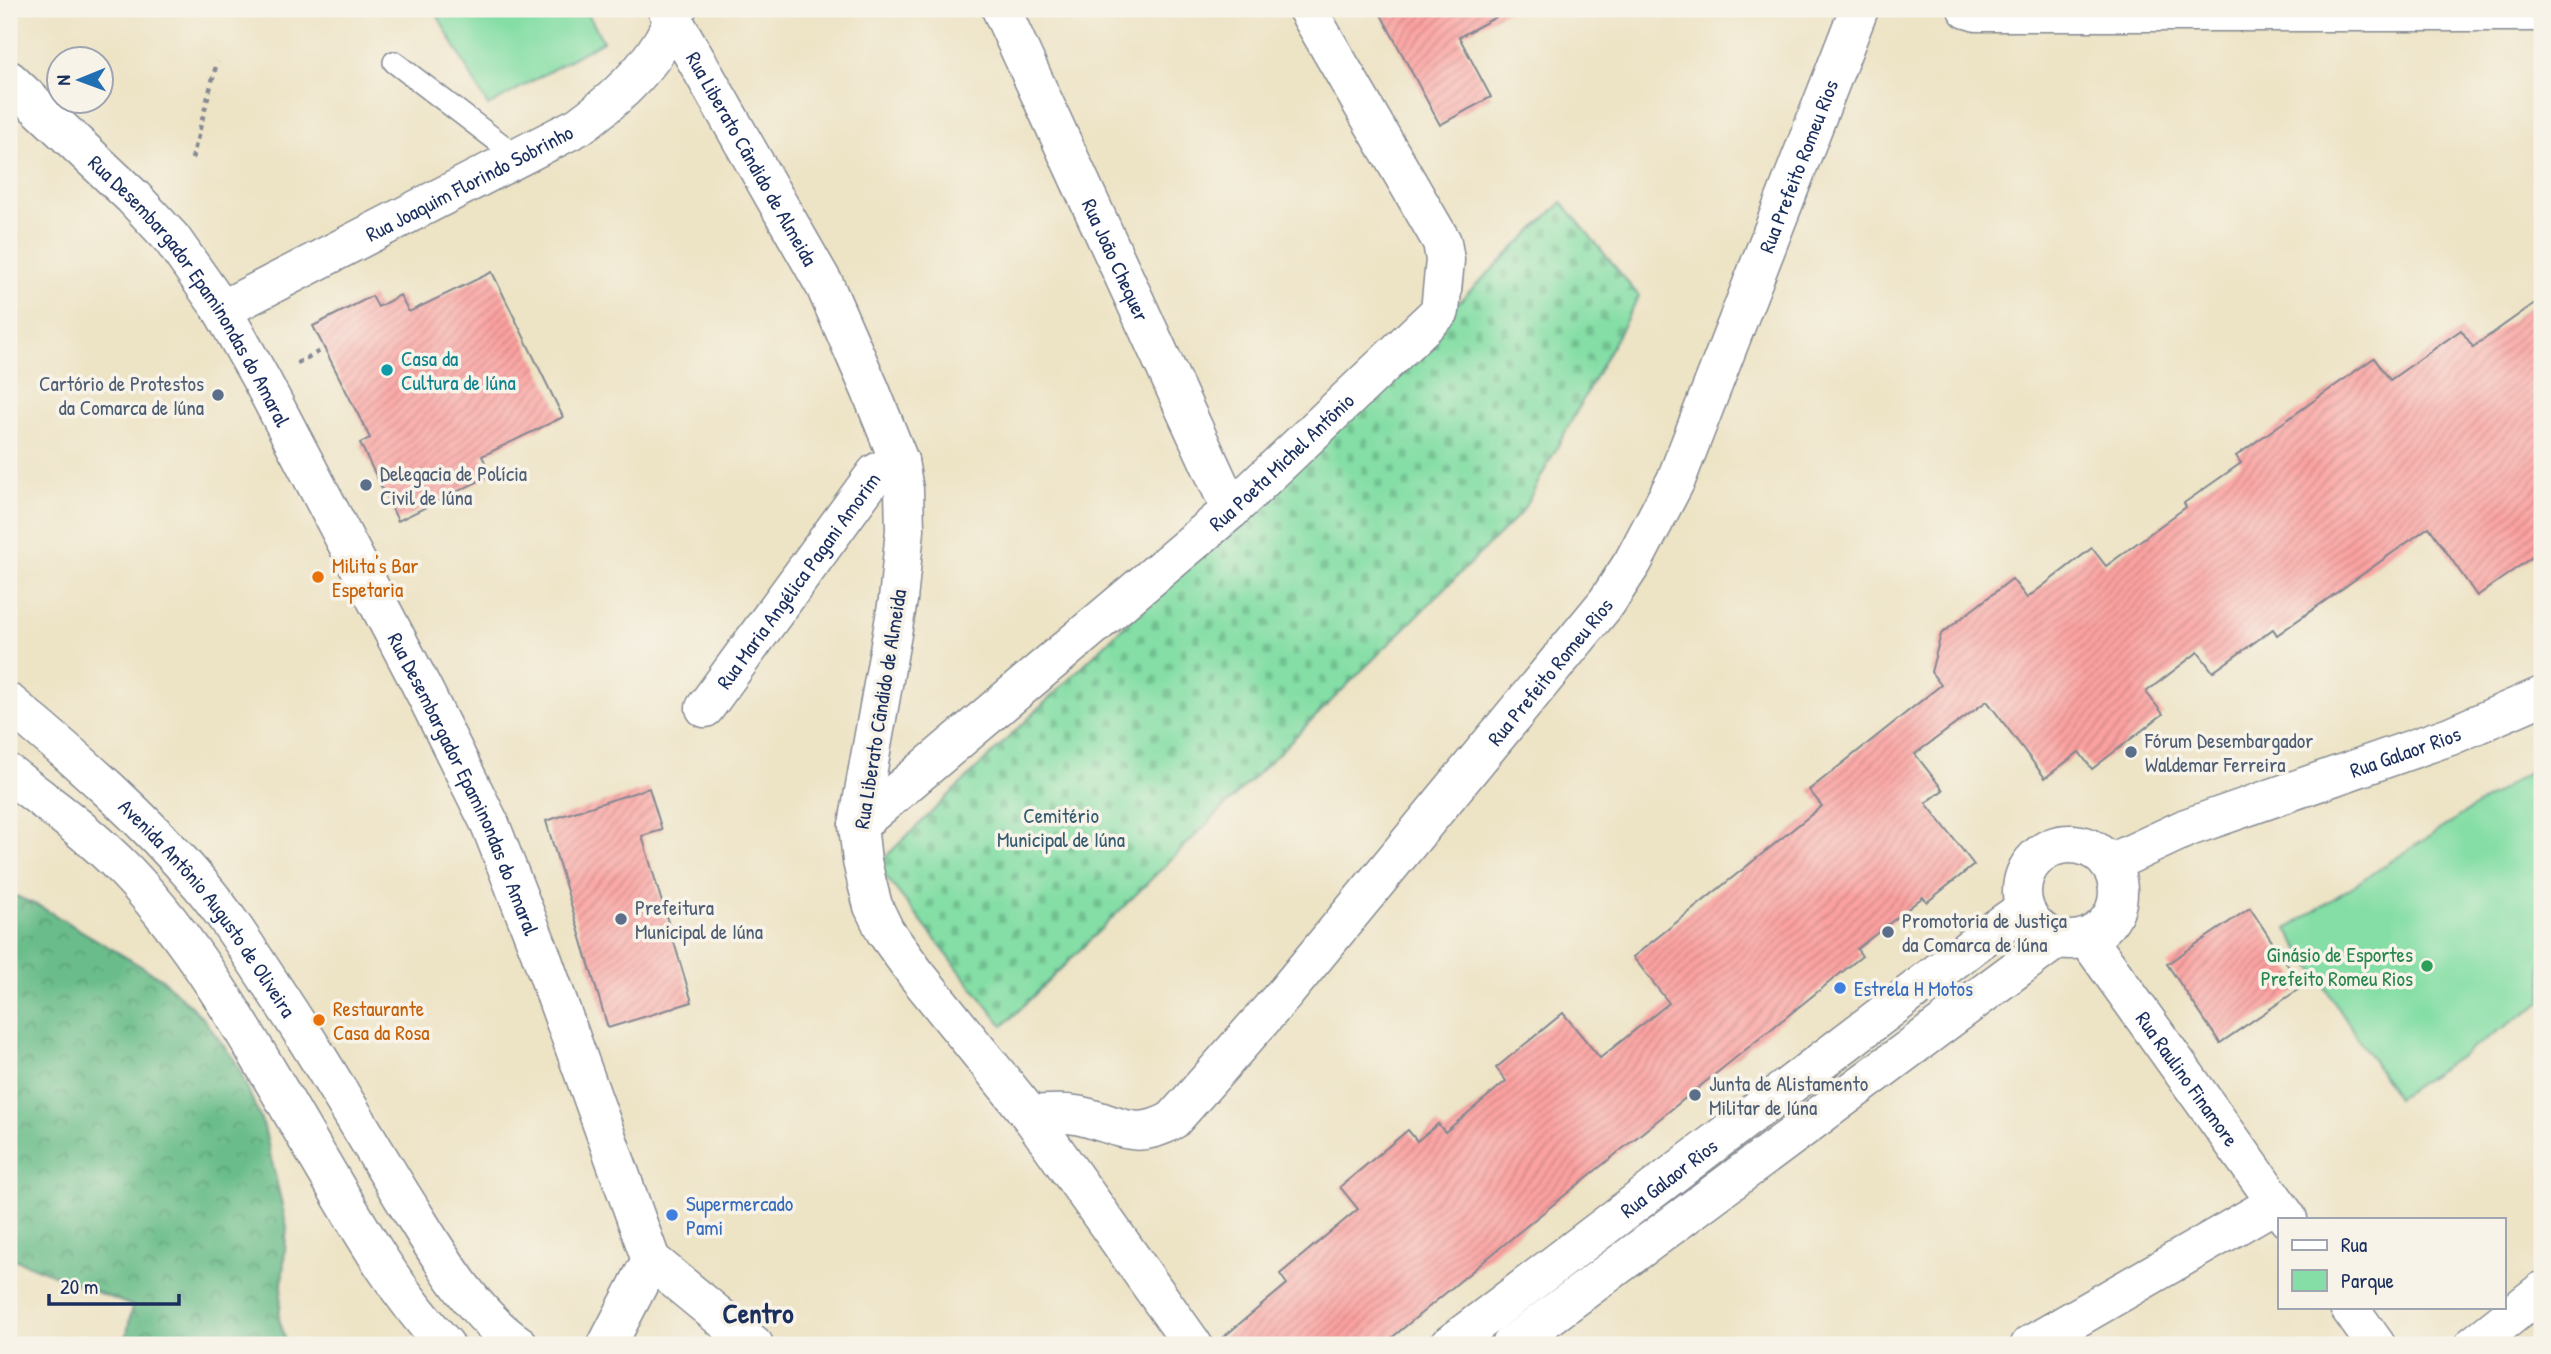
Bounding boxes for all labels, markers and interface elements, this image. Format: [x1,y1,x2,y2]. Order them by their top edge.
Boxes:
north arrow [46,46,116,116]
street label: Rua Liberato Cândido de Almeida [680,46,825,271]
text: N [50,75,76,86]
street label: Rua Prefeito Romeu Rios [1751,75,1845,257]
street label: Rua Joaquim Florindo Sobrinho [360,117,578,248]
street label: Rua Desembargador Epaminondas do Amaral [82,148,298,432]
street label: Rua João Chequer [1075,194,1157,326]
place label: Casa da Cultura de Iúna [401,344,516,397]
marker: Casa da Cultura de Iúna [379,362,395,378]
place label: Cartório de Protestos da Comarca de Iúna [39,369,204,422]
street label: Rua Poeta Michel Antônio [1203,386,1360,537]
marker: Cartório de Protestos da Comarca de Iúna [210,387,226,403]
place label: Delegacia de Polícia Civil de Iúna [380,459,527,512]
street label: Rua Maria Angélica Pagani Amorim [709,466,887,695]
marker: Delegacia de Polícia Civil de Iúna [358,477,374,493]
place label: Milita's Bar Espetaria [332,551,418,604]
marker: Milita's Bar Espetaria [310,569,326,585]
street label: Rua Liberato Cândido de Almeida [847,587,913,831]
street label: Rua Prefeito Romeu Rios [1480,591,1619,752]
street label: Rua Desembargador Epaminondas do Amaral [381,627,547,940]
street label: Rua Galaor Rios [2346,719,2465,784]
place label: Fórum Desembargador Waldemar Ferreira [2144,726,2313,779]
marker: Fórum Desembargador Waldemar Ferreira [2123,744,2139,760]
street label: Avenida Antônio Augusto de Oliveira [113,792,303,1023]
park label: Cemitério Municipal de Iúna [997,801,1125,854]
place label: Prefeitura Municipal de Iúna [635,893,763,946]
place label: Promotoria de Justiça da Comarca de Iúna [1902,906,2067,959]
marker: Prefeitura Municipal de Iúna [613,911,629,927]
marker: Promotoria de Justiça da Comarca de Iúna [1880,924,1896,940]
place label: Ginásio de Esportes Prefeito Romeu Rios [2261,940,2413,993]
marker: Ginásio de Esportes Prefeito Romeu Rios [2419,958,2435,974]
place label: Estrela H Motos [1854,974,1973,1003]
marker: Estrela H Motos [1832,980,1848,996]
place label: Restaurante Casa da Rosa [333,994,429,1047]
street label: Rua Raulino Finamore [2129,1005,2246,1152]
marker: Restaurante Casa da Rosa [311,1012,327,1028]
place label: Junta de Alistamento Militar de Iúna [1709,1069,1868,1122]
marker: Junta de Alistamento Militar de Iúna [1687,1087,1703,1103]
street label: Rua Galaor Rios [1614,1131,1723,1224]
place label: Supermercado Pami [686,1189,793,1242]
marker: Supermercado Pami [664,1207,680,1223]
legend [2278,1218,2506,1308]
text: Rua [2341,1230,2367,1259]
scale bar [49,1263,178,1307]
text: Parque [2341,1266,2394,1295]
text: 20 m [60,1272,98,1301]
district label: Centro [723,1294,794,1332]

